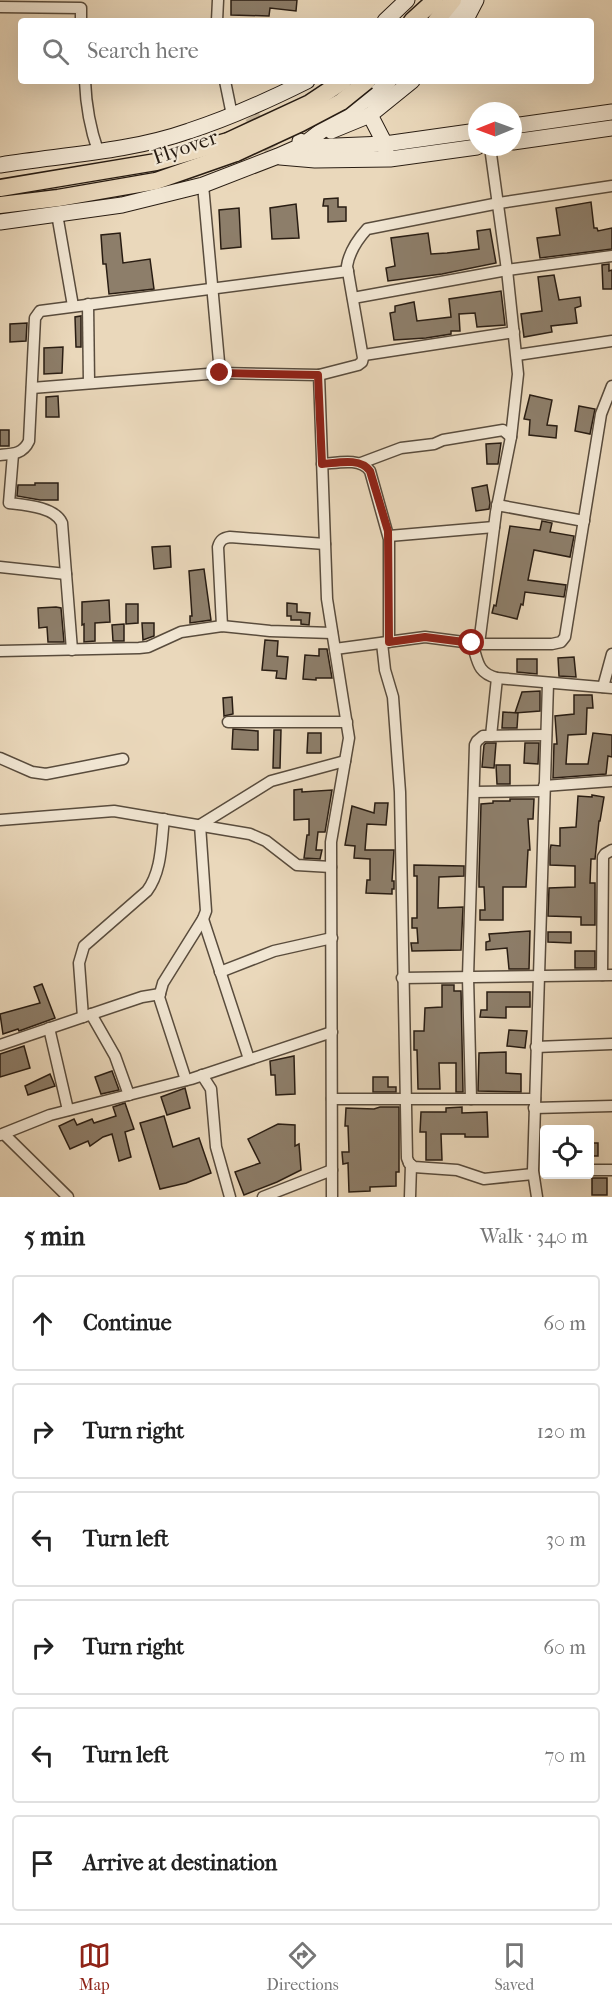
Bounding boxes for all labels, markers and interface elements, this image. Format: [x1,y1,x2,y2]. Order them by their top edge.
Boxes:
search box [18,18,594,84]
icon: search [39,35,72,68]
text: Search here [87,38,199,64]
north arrow [468,102,522,156]
street label: Flyover [149,125,221,169]
route end [206,359,232,385]
route start [458,629,484,655]
map controls [540,1125,594,1179]
button: locate [540,1125,594,1179]
text: 5 min [24,1221,85,1252]
text: Walk · 340 m [480,1225,588,1248]
icon: ahead [26,1307,59,1340]
text: Continue [83,1310,172,1336]
text: 60 m [543,1312,586,1335]
icon: right [26,1415,59,1448]
text: Turn right [83,1418,184,1444]
text: 120 m [537,1420,586,1443]
icon: left [26,1523,59,1556]
text: Turn left [83,1526,169,1552]
text: 30 m [546,1528,586,1551]
icon: right [26,1631,59,1664]
text: Turn right [83,1634,184,1660]
text: 60 m [543,1636,586,1659]
icon: left [26,1739,59,1772]
text: Turn left [83,1742,169,1768]
text: 70 m [544,1744,586,1767]
icon: arrive [26,1847,59,1880]
text: Arrive at destination [83,1850,277,1876]
tab: Map [78,1939,111,1994]
tab: Directions [267,1939,339,1994]
tab: Saved [494,1939,534,1994]

